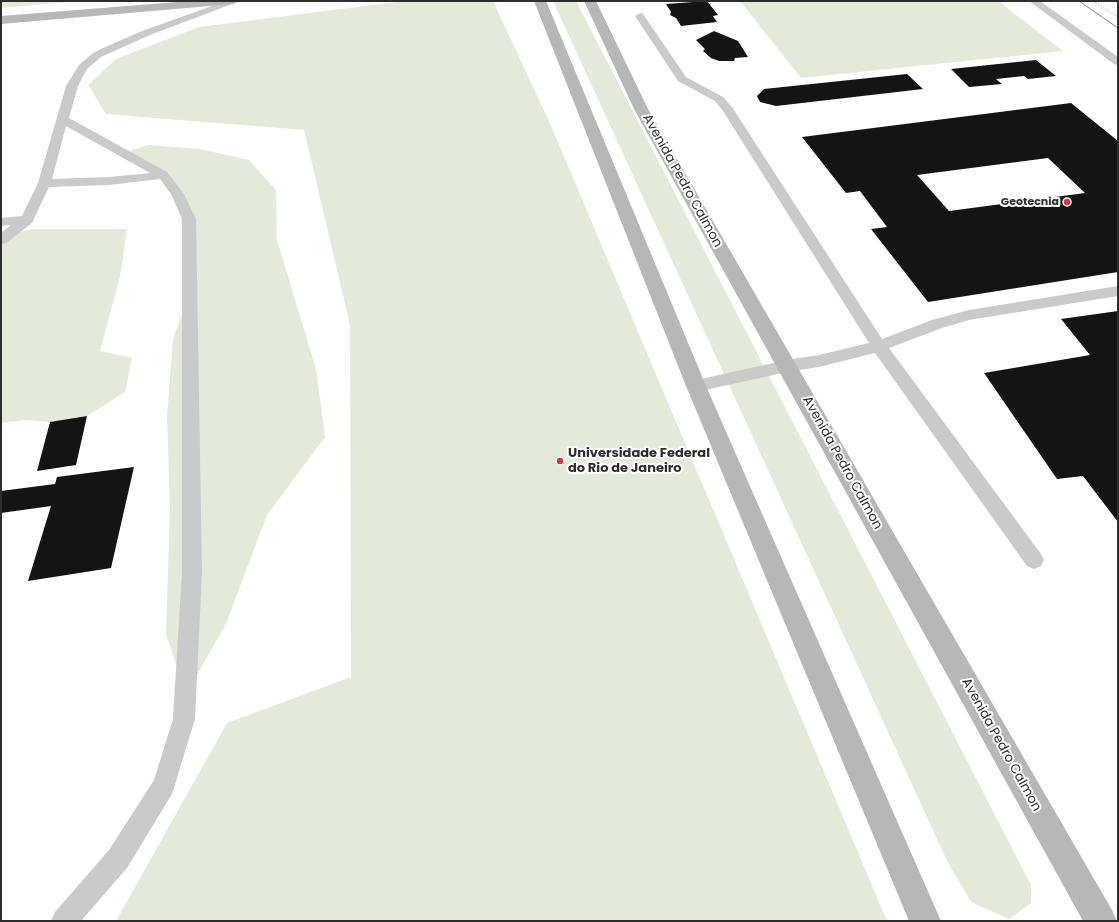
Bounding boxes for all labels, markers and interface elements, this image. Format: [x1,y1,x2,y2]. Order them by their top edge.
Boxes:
street label: Avenida Pedro Calmon [639,112,725,250]
place label: Geotecnia [1001,195,1059,209]
marker: Geotecnia [1062,197,1072,207]
street label: Avenida Pedro Calmon [799,394,885,532]
place label: Universidade Federal do Rio de Janeiro [568,446,710,477]
marker: Universidade Federal do Rio de Janeiro [555,456,565,466]
street label: Avenida Pedro Calmon [958,676,1044,814]

